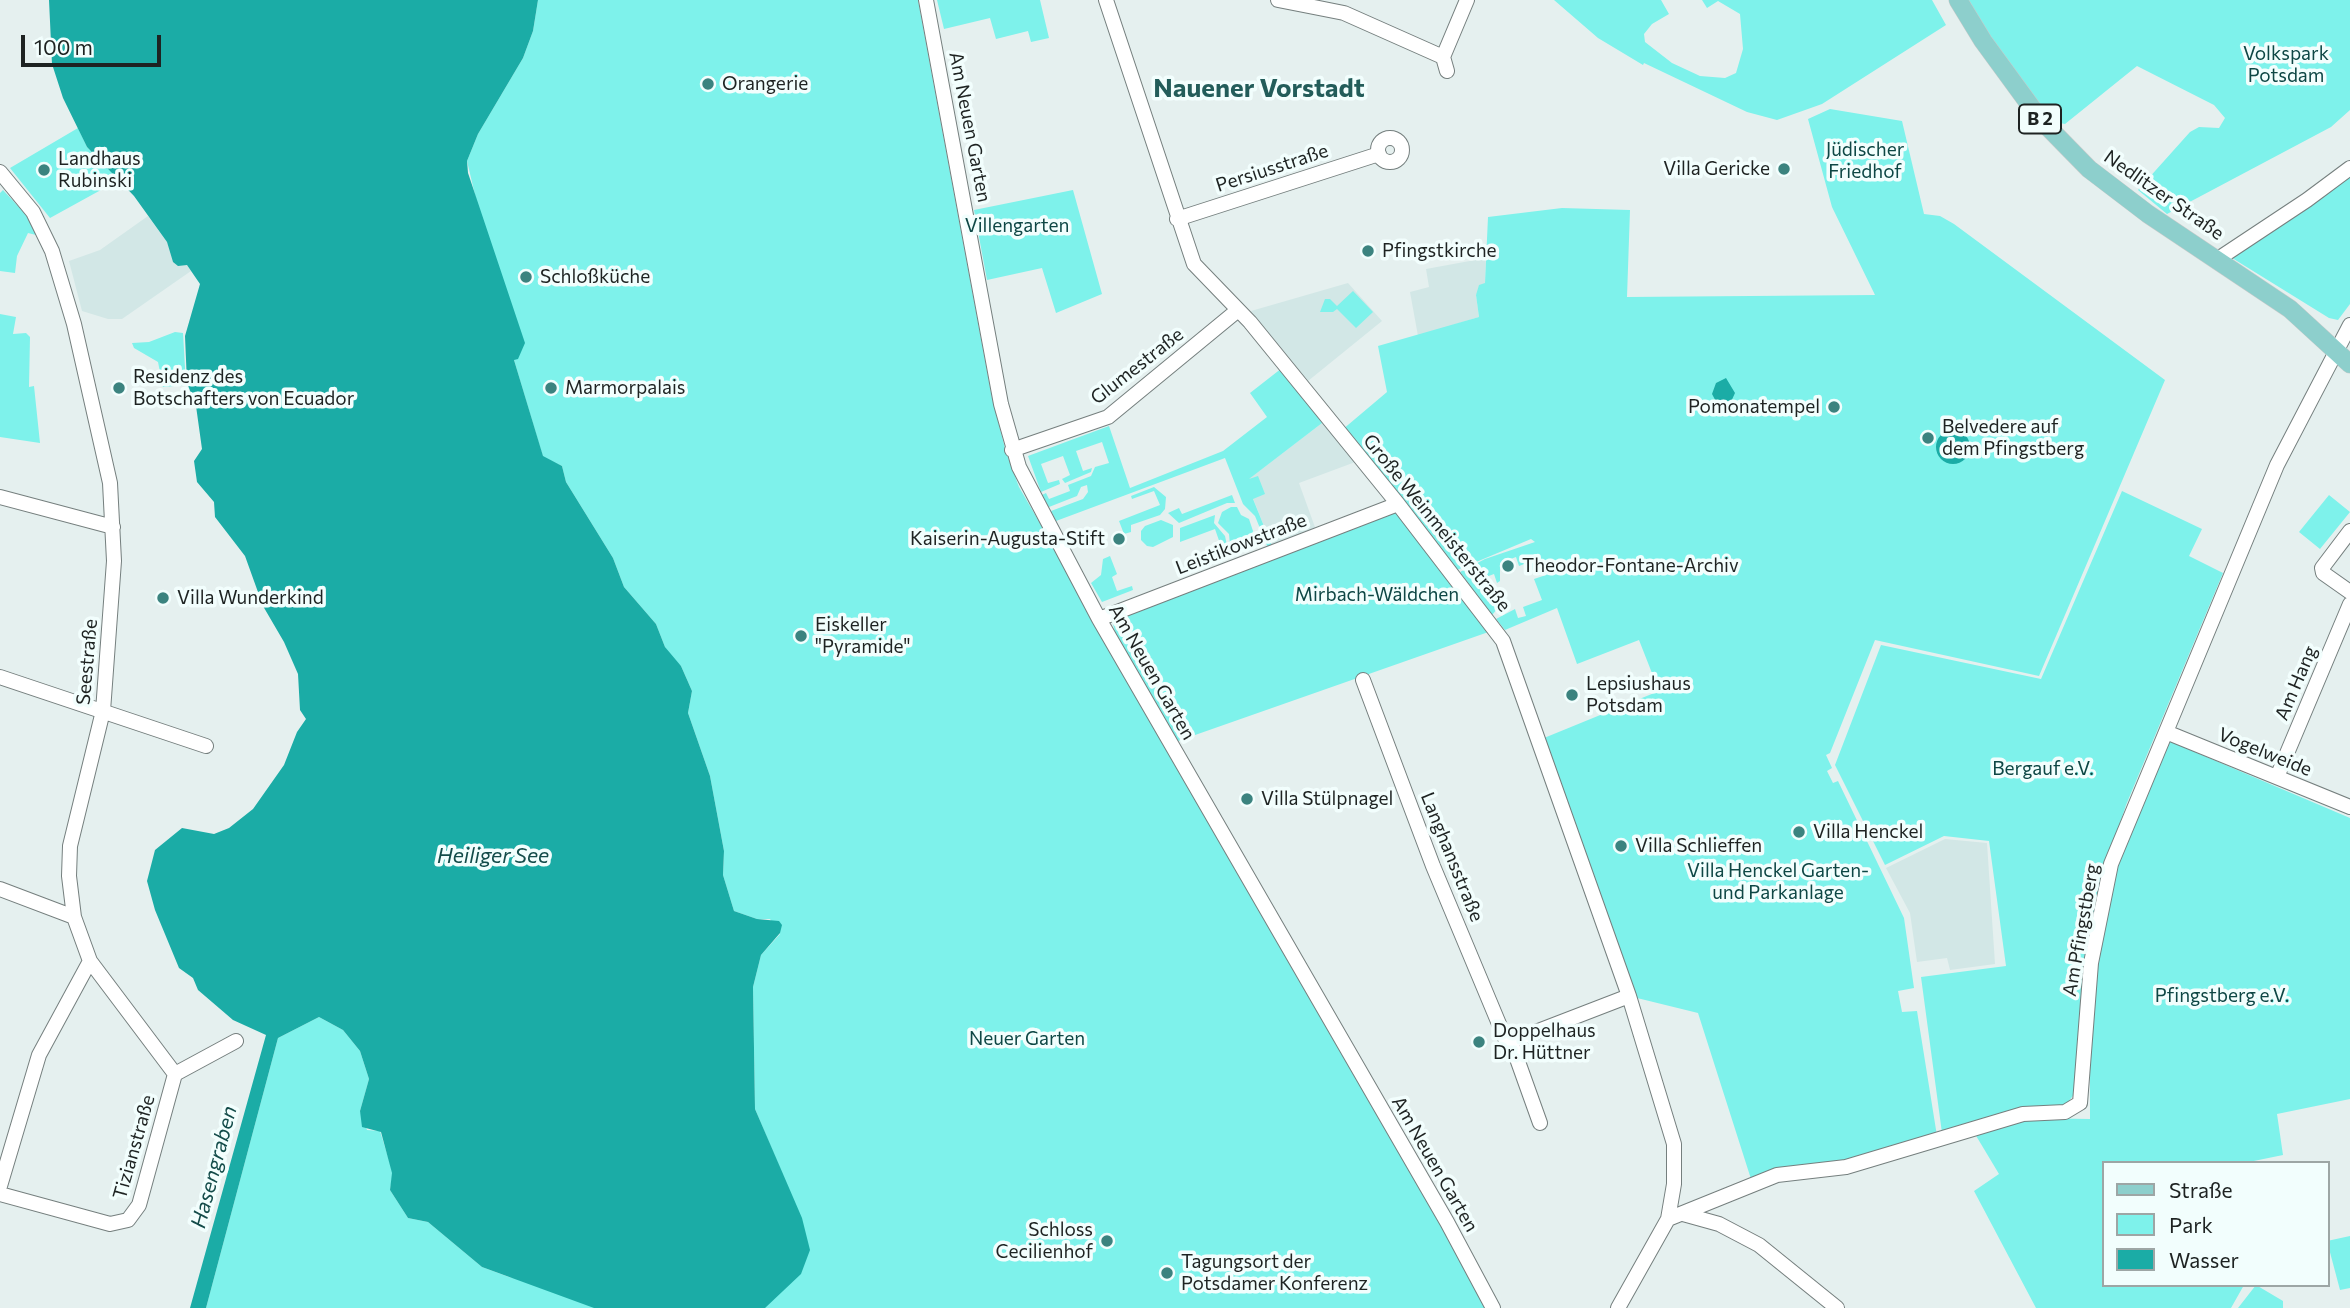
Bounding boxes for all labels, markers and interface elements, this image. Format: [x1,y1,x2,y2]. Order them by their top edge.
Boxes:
scale bar [24,21,164,65]
text: 100 m [34,34,93,59]
park label: Volkspark Potsdam [2243,43,2329,87]
street label: Am Neuen Garten [944,50,996,204]
district label: Nauener Vorstadt [1153,72,1365,104]
place label: Orangerie [722,73,808,95]
marker: Orangerie [700,76,716,92]
road number: B 2 [2019,104,2061,134]
street label: Persiusstraße [1213,139,1331,197]
park label: Jüdischer Friedhof [1826,139,1904,183]
street label: Nedlitzer Straße [2100,145,2228,245]
place label: Landhaus Rubinski [58,148,141,192]
place label: Villa Gericke [1663,158,1770,180]
marker: Villa Gericke [1776,161,1792,177]
marker: Landhaus Rubinski [36,162,52,178]
park label: Villengarten [965,215,1069,237]
place label: Pfingstkirche [1382,240,1497,262]
marker: Pfingstkirche [1360,243,1376,259]
place label: Schloßküche [540,266,650,288]
marker: Schloßküche [518,269,534,285]
street label: Glumestraße [1086,323,1188,409]
place label: Residenz des Botschafters von Ecuador [133,366,354,410]
place label: Marmorpalais [565,377,686,399]
marker: Residenz des Botschafters von Ecuador [111,380,127,396]
marker: Marmorpalais [543,380,559,396]
place label: Pomonatempel [1688,396,1820,418]
marker: Pomonatempel [1826,399,1842,415]
place label: Belvedere auf dem Pfingstberg [1942,416,2084,460]
street label: Große Weinmeisterstraße [1358,430,1516,616]
marker: Belvedere auf dem Pfingstberg [1920,430,1936,446]
street label: Leistikowstraße [1172,509,1310,579]
place label: Kaiserin-Augusta-Stift [910,528,1105,550]
marker: Kaiserin-Augusta-Stift [1111,531,1127,547]
place label: Theodor-Fontane-Archiv [1522,555,1739,577]
marker: Theodor-Fontane-Archiv [1500,558,1516,574]
park label: Mirbach-Wäldchen [1295,584,1459,606]
place label: Villa Wunderkind [177,587,324,609]
marker: Villa Wunderkind [155,590,171,606]
street label: Am Neuen Garten [1104,600,1200,744]
place label: Eiskeller "Pyramide" [815,614,911,658]
street label: Seestraße [72,618,102,706]
marker: Eiskeller "Pyramide" [793,628,809,644]
street label: Am Hang [2270,642,2322,724]
place label: Lepsiushaus Potsdam [1586,673,1691,717]
marker: Lepsiushaus Potsdam [1564,687,1580,703]
street label: Vogelweide [2215,723,2315,781]
park label: Bergauf e.V. [1992,758,2094,780]
place label: Villa Stülpnagel [1261,788,1393,810]
street label: Langhansstraße [1416,789,1488,925]
marker: Villa Stülpnagel [1239,791,1255,807]
place label: Villa Henckel [1813,821,1923,843]
marker: Villa Henckel [1791,824,1807,840]
place label: Villa Schlieffen [1635,835,1762,857]
marker: Villa Schlieffen [1613,838,1629,854]
water label: Heiliger See [437,843,549,869]
park label: Villa Henckel Garten- und Parkanlage [1687,860,1869,904]
street label: Am Pfingstberg [2058,862,2104,998]
park label: Pfingstberg e.V. [2155,985,2289,1007]
place label: Doppelhaus Dr. Hüttner [1493,1020,1596,1064]
park label: Neuer Garten [969,1028,1085,1050]
marker: Doppelhaus Dr. Hüttner [1471,1034,1487,1050]
street label: Tizianstraße [108,1092,160,1202]
street label: Am Neuen Garten [1387,1092,1483,1236]
water label: Hasengraben [186,1103,242,1231]
legend [2102,1161,2329,1287]
text: Straße [2169,1177,2233,1202]
text: Park [2169,1212,2213,1237]
place label: Schloss Cecilienhof [995,1219,1093,1263]
marker: Schloss Cecilienhof [1099,1233,1115,1249]
text: Wasser [2169,1247,2239,1272]
place label: Tagungsort der Potsdamer Konferenz [1181,1251,1368,1295]
marker: Tagungsort der Potsdamer Konferenz [1159,1265,1175,1281]

